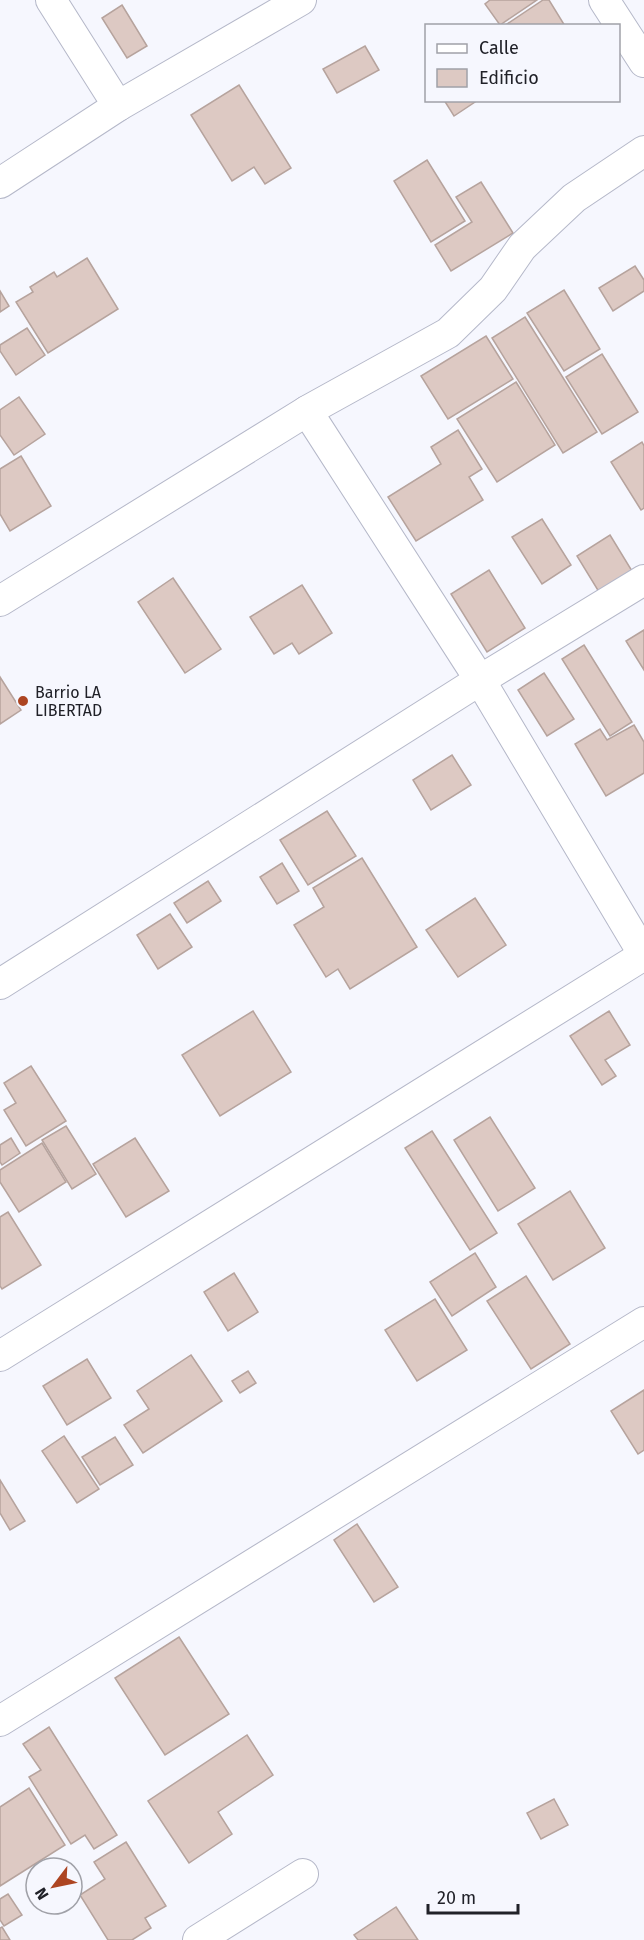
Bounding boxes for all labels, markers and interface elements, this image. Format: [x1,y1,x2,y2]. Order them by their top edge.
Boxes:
legend [425,24,620,102]
text: Calle [479,37,519,59]
text: Edificio [479,67,539,89]
place label: Barrio LA LIBERTAD [35,683,102,720]
marker: Barrio LA LIBERTAD [16,694,30,708]
north arrow [24,1856,84,1916]
scale bar [428,1877,518,1915]
text: N [31,1884,53,1903]
text: 20 m [437,1887,476,1909]

